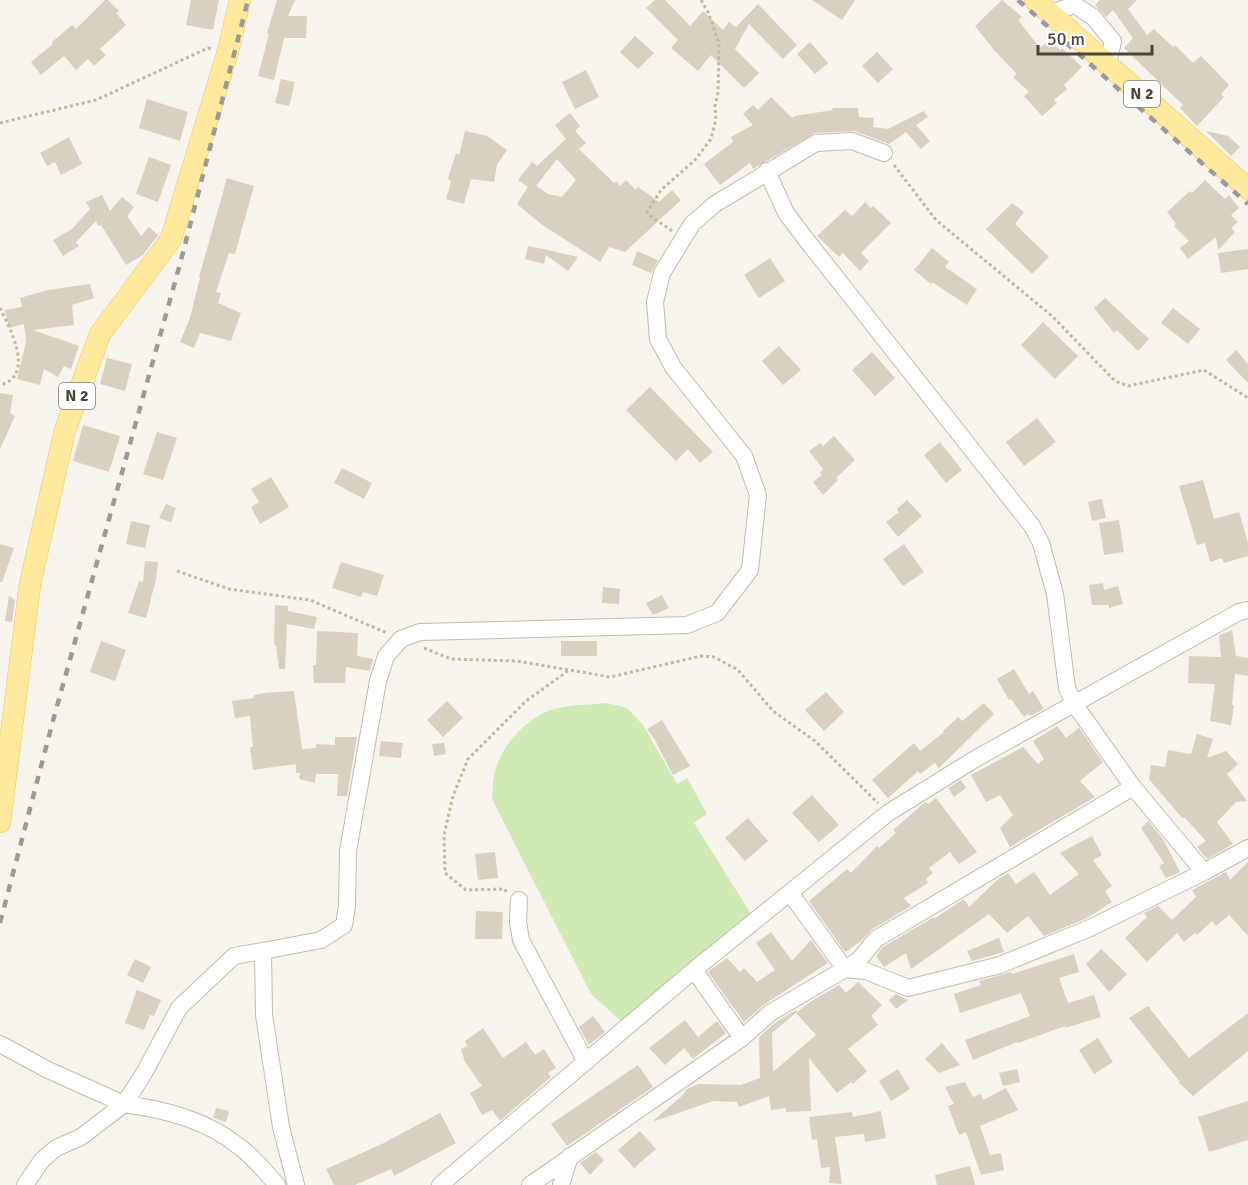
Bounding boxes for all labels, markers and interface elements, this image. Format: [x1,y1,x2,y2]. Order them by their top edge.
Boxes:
scale bar [1038,18,1152,56]
text: 50 m [1047,28,1085,50]
road number: N 2 [1124,81,1160,107]
road number: N 2 [59,383,95,409]

